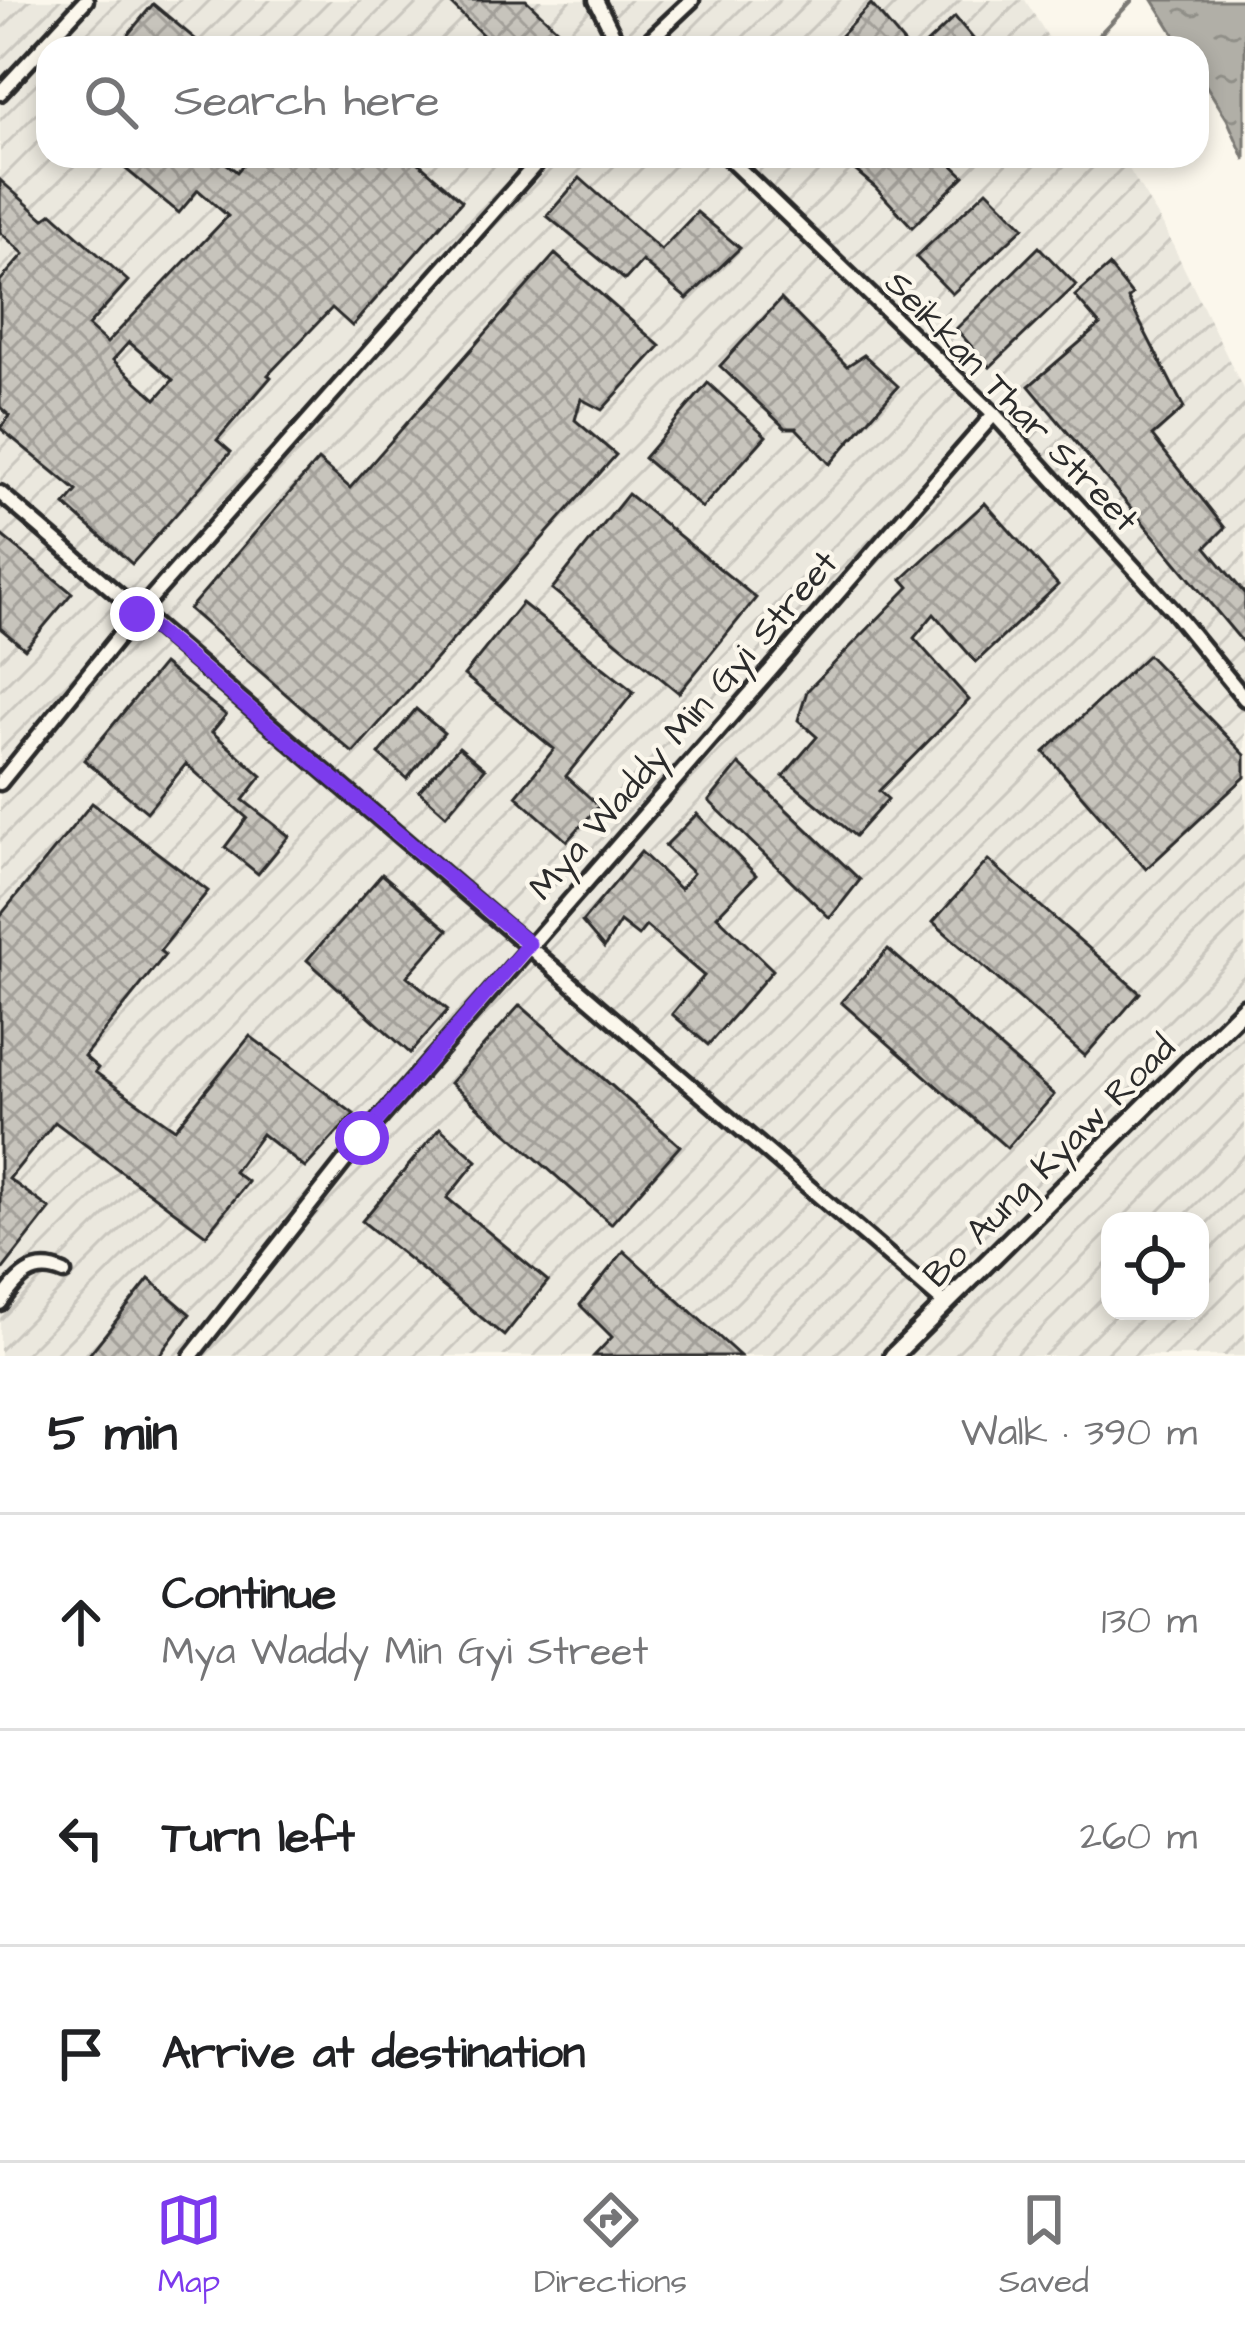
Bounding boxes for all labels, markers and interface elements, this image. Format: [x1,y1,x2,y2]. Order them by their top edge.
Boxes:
search box [36,36,1209,168]
icon: search [78,69,144,135]
text: Search here [174,71,440,133]
street label: Seikkan Thar Street [872,259,1150,545]
street label: Mya Waddy Min Gyi Street [517,539,851,912]
route end [110,587,164,641]
street label: Bo Aung Kyaw Road [912,1024,1188,1300]
route start [335,1111,389,1165]
map controls [1101,1212,1209,1320]
button: locate [1101,1212,1209,1320]
text: 5 min [48,1399,177,1470]
text: Walk · 390 m [961,1407,1197,1461]
text: Continue [162,1564,336,1626]
icon: ahead [48,1589,114,1655]
text: 130 m [1102,1595,1197,1649]
text: Mya Waddy Min Gyi Street [162,1626,648,1680]
icon: left [48,1805,114,1871]
text: Turn left [162,1807,355,1869]
text: 260 m [1080,1811,1197,1865]
icon: arrive [48,2021,114,2087]
text: Arrive at destination [162,2023,585,2085]
tab: Map [156,2187,222,2305]
tab: Directions [534,2187,687,2305]
tab: Saved [999,2187,1089,2305]

